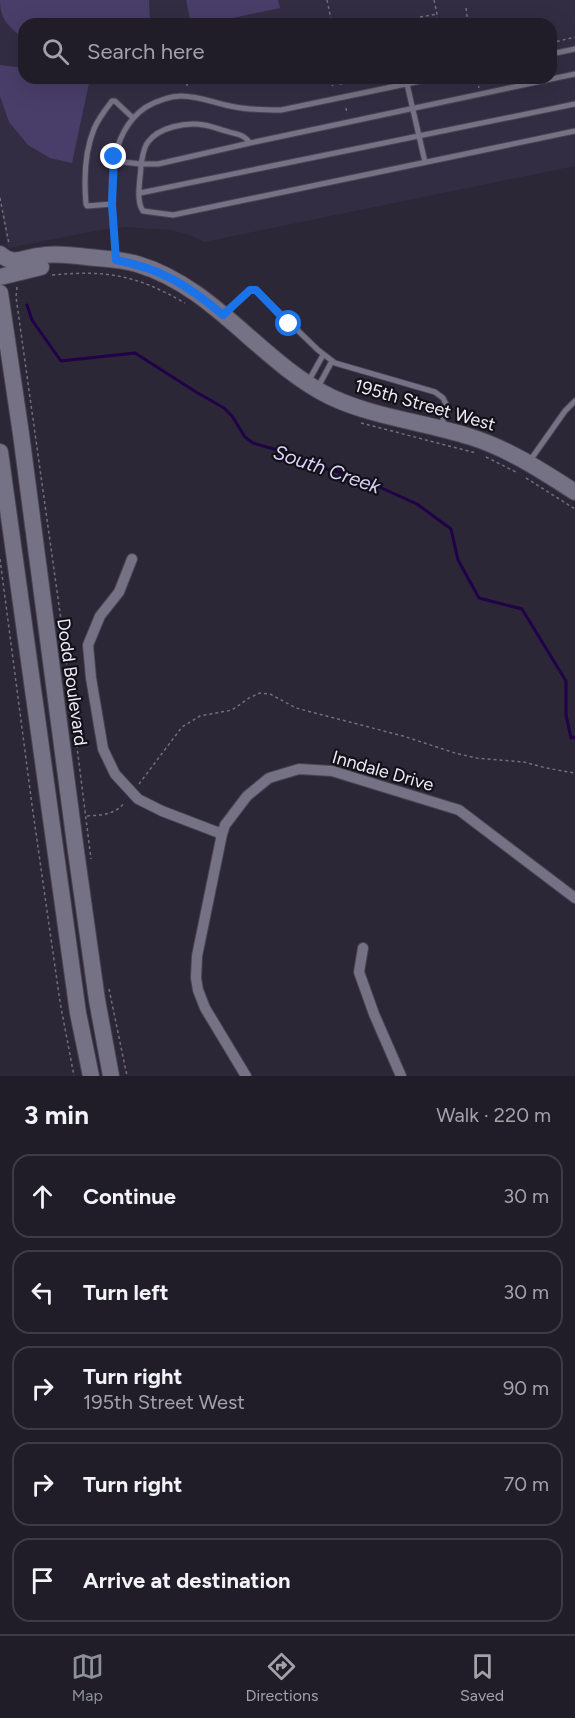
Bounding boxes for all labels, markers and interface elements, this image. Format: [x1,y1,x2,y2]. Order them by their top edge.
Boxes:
search box [18,18,557,84]
icon: search [39,35,72,68]
text: Search here [87,38,205,65]
route end [100,143,126,169]
route start [275,310,301,336]
street label: 195th Street West [352,374,498,436]
water label: South Creek [270,439,385,499]
street label: Dodd Boulevard [52,617,92,747]
street label: Inndale Drive [330,746,436,796]
text: 3 min [24,1099,89,1131]
text: Walk · 220 m [436,1103,551,1127]
icon: ahead [26,1180,59,1213]
text: Continue [83,1183,176,1210]
text: 30 m [503,1184,549,1208]
icon: left [26,1276,59,1309]
text: Turn left [83,1279,169,1306]
text: 30 m [503,1280,549,1304]
text: Turn right [83,1363,182,1390]
icon: right [26,1372,59,1405]
text: 90 m [503,1376,549,1400]
text: 195th Street West [83,1390,245,1414]
icon: right [26,1468,59,1501]
text: Turn right [83,1471,182,1498]
text: 70 m [503,1472,549,1496]
icon: arrive [26,1564,59,1597]
text: Arrive at destination [83,1567,291,1594]
tab: Map [71,1650,104,1705]
tab: Directions [245,1650,318,1705]
tab: Saved [460,1650,504,1705]

